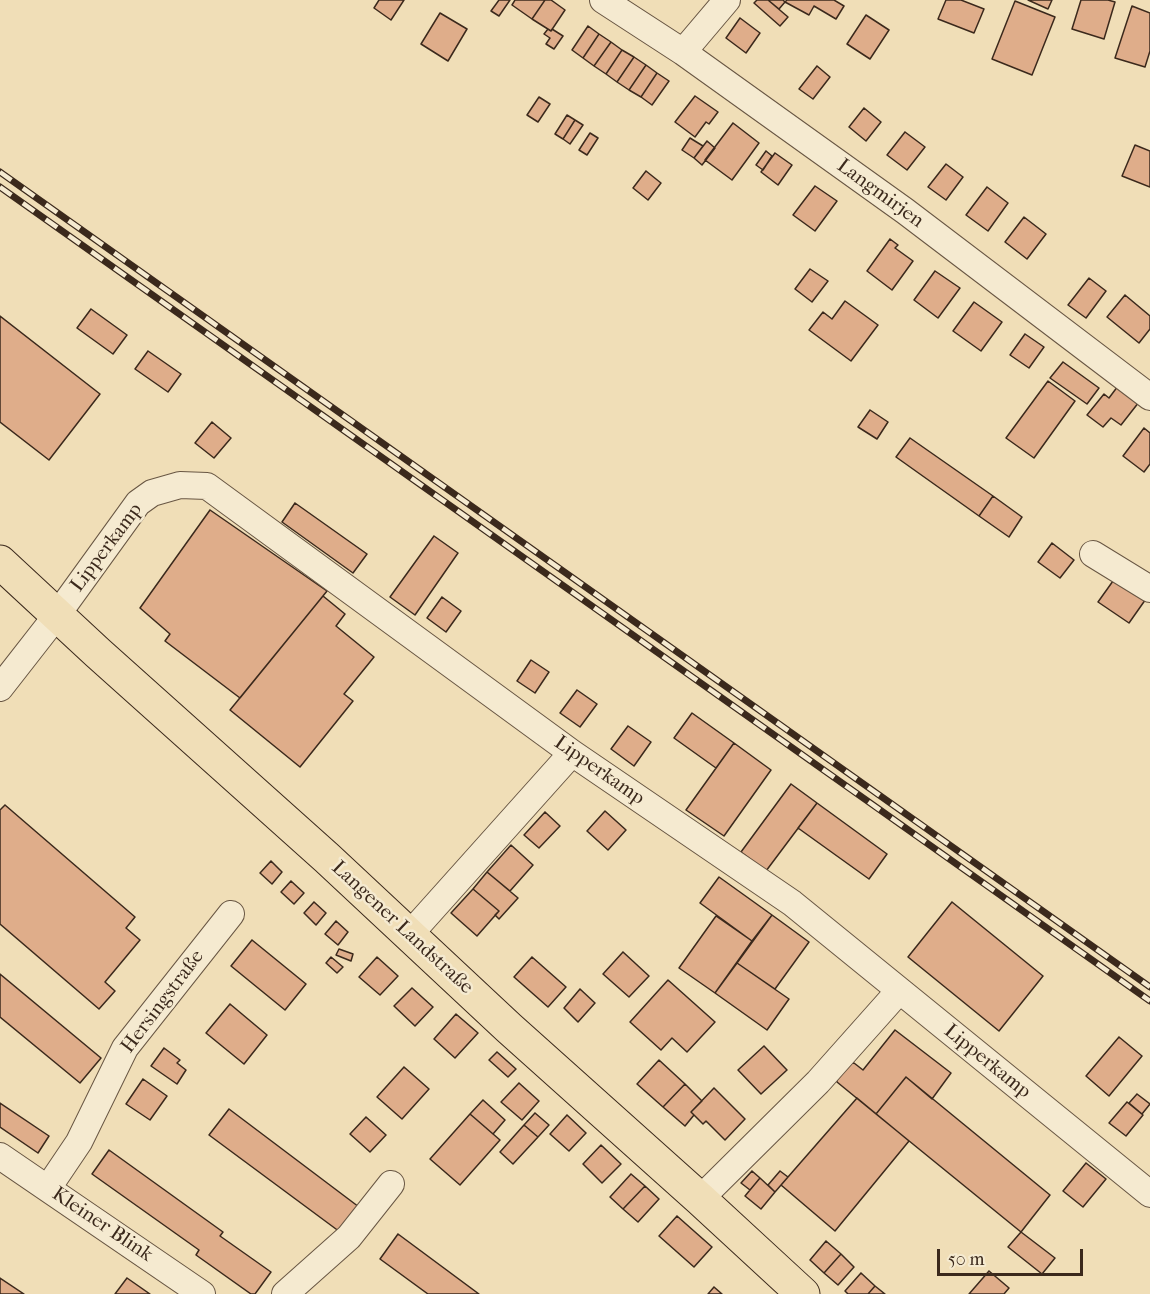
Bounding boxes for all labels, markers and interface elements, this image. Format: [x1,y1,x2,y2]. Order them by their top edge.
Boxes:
street label: Langmirjen [832,154,928,234]
street label: Lipperkamp [66,499,148,597]
street label: Lipperkamp [549,731,649,811]
street label: Langener Landstraße [326,856,478,1000]
street label: Hersingstraße [116,946,210,1058]
street label: Lipperkamp [939,1020,1035,1104]
street label: Kleiner Blink [47,1183,157,1267]
scale bar [940,1237,1086,1275]
text: 50 m [948,1249,984,1270]

